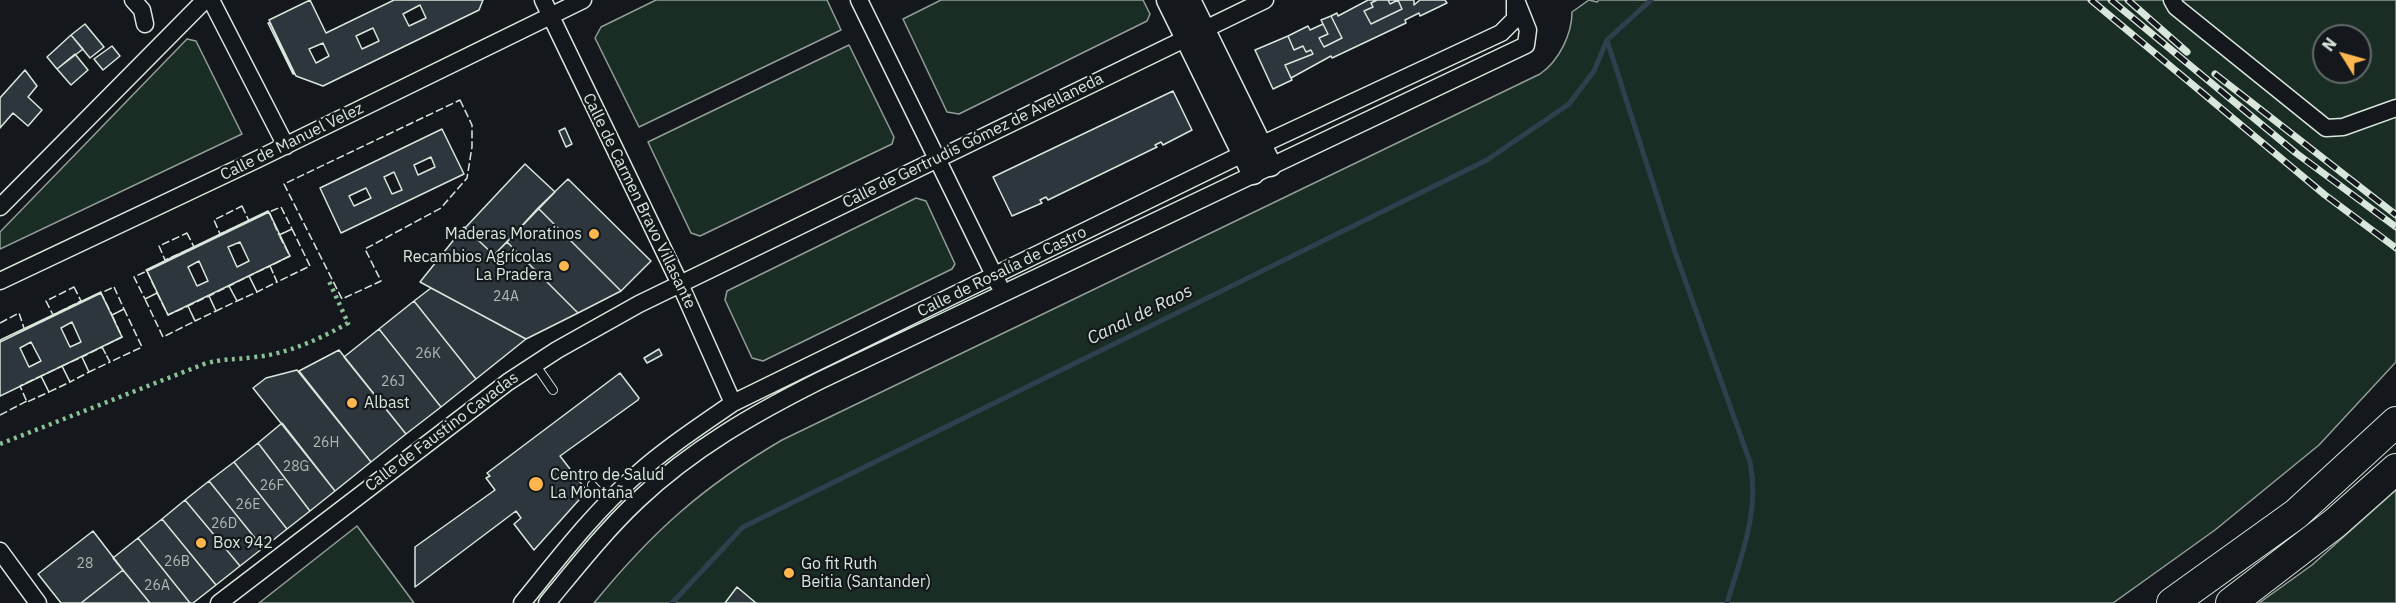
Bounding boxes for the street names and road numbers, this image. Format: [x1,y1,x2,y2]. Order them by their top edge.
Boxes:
street label: Calle de Gertrudis Gómez de Avellaneda [839,69,1107,213]
street label: Calle de Carmen Bravo Villasante [578,90,700,312]
street label: Calle de Manuel Velez [217,99,367,185]
street label: Calle de Rosalía de Castro [914,223,1090,321]
street label: Calle de Faustino Cavadas [362,368,522,496]

